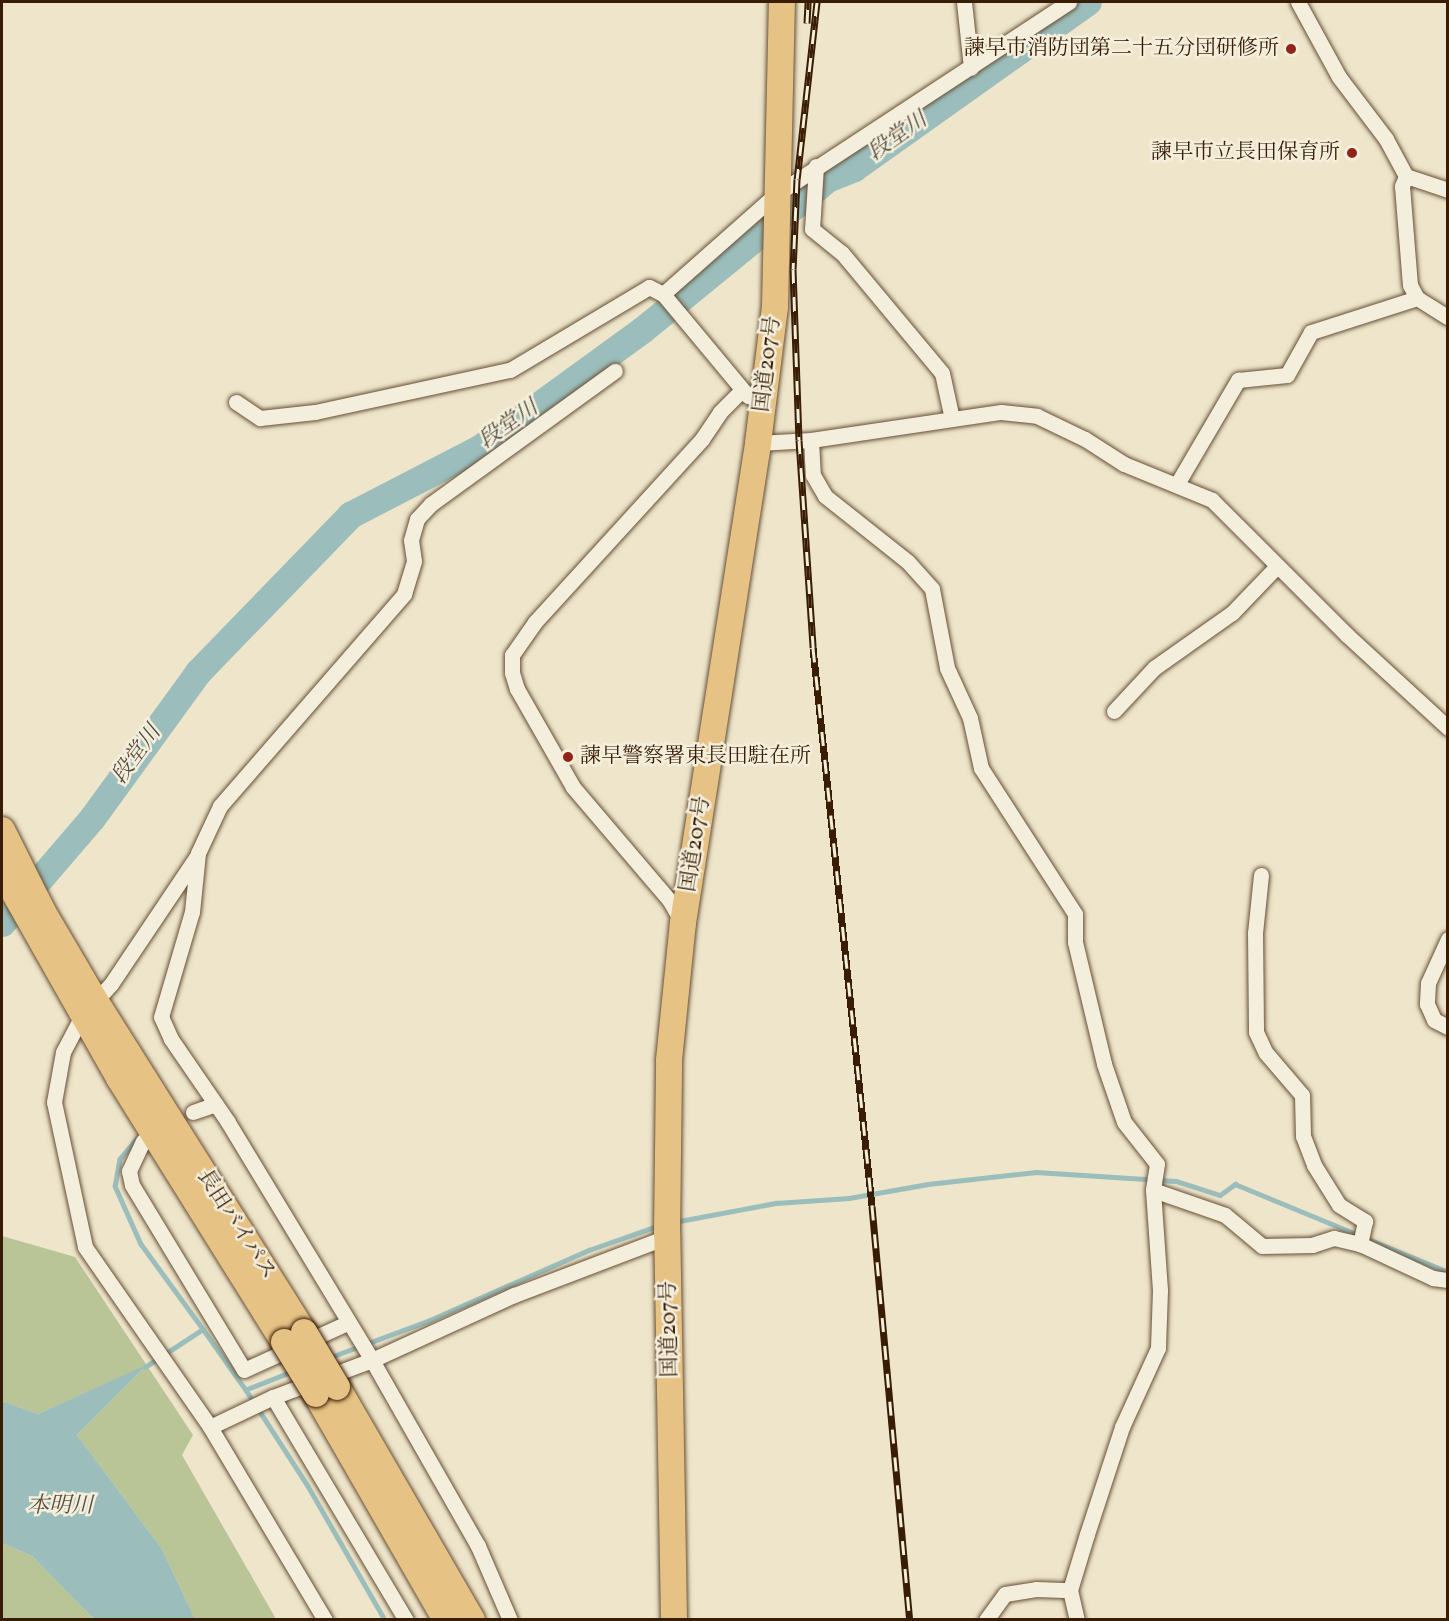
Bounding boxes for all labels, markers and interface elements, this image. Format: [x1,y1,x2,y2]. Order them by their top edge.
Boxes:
place label: 諫早市消防団第二十五分団研修所 [964,36,1279,62]
marker: 諫早市消防団第二十五分団研修所 [1284,42,1298,56]
water label: 段堂川 [863,107,933,167]
place label: 諫早市立長田保育所 [1151,140,1340,166]
marker: 諫早市立長田保育所 [1345,146,1359,160]
street label: 国道207号 [750,314,786,414]
water label: 段堂川 [474,395,544,455]
water label: 段堂川 [107,721,167,789]
place label: 諫早警察署東長田駐在所 [580,744,811,770]
marker: 諫早警察署東長田駐在所 [561,750,575,764]
street label: 国道207号 [676,794,716,894]
street label: 長田バイパス [191,1165,281,1285]
street label: 国道207号 [657,1280,683,1378]
water label: 本明川 [27,1494,93,1520]

